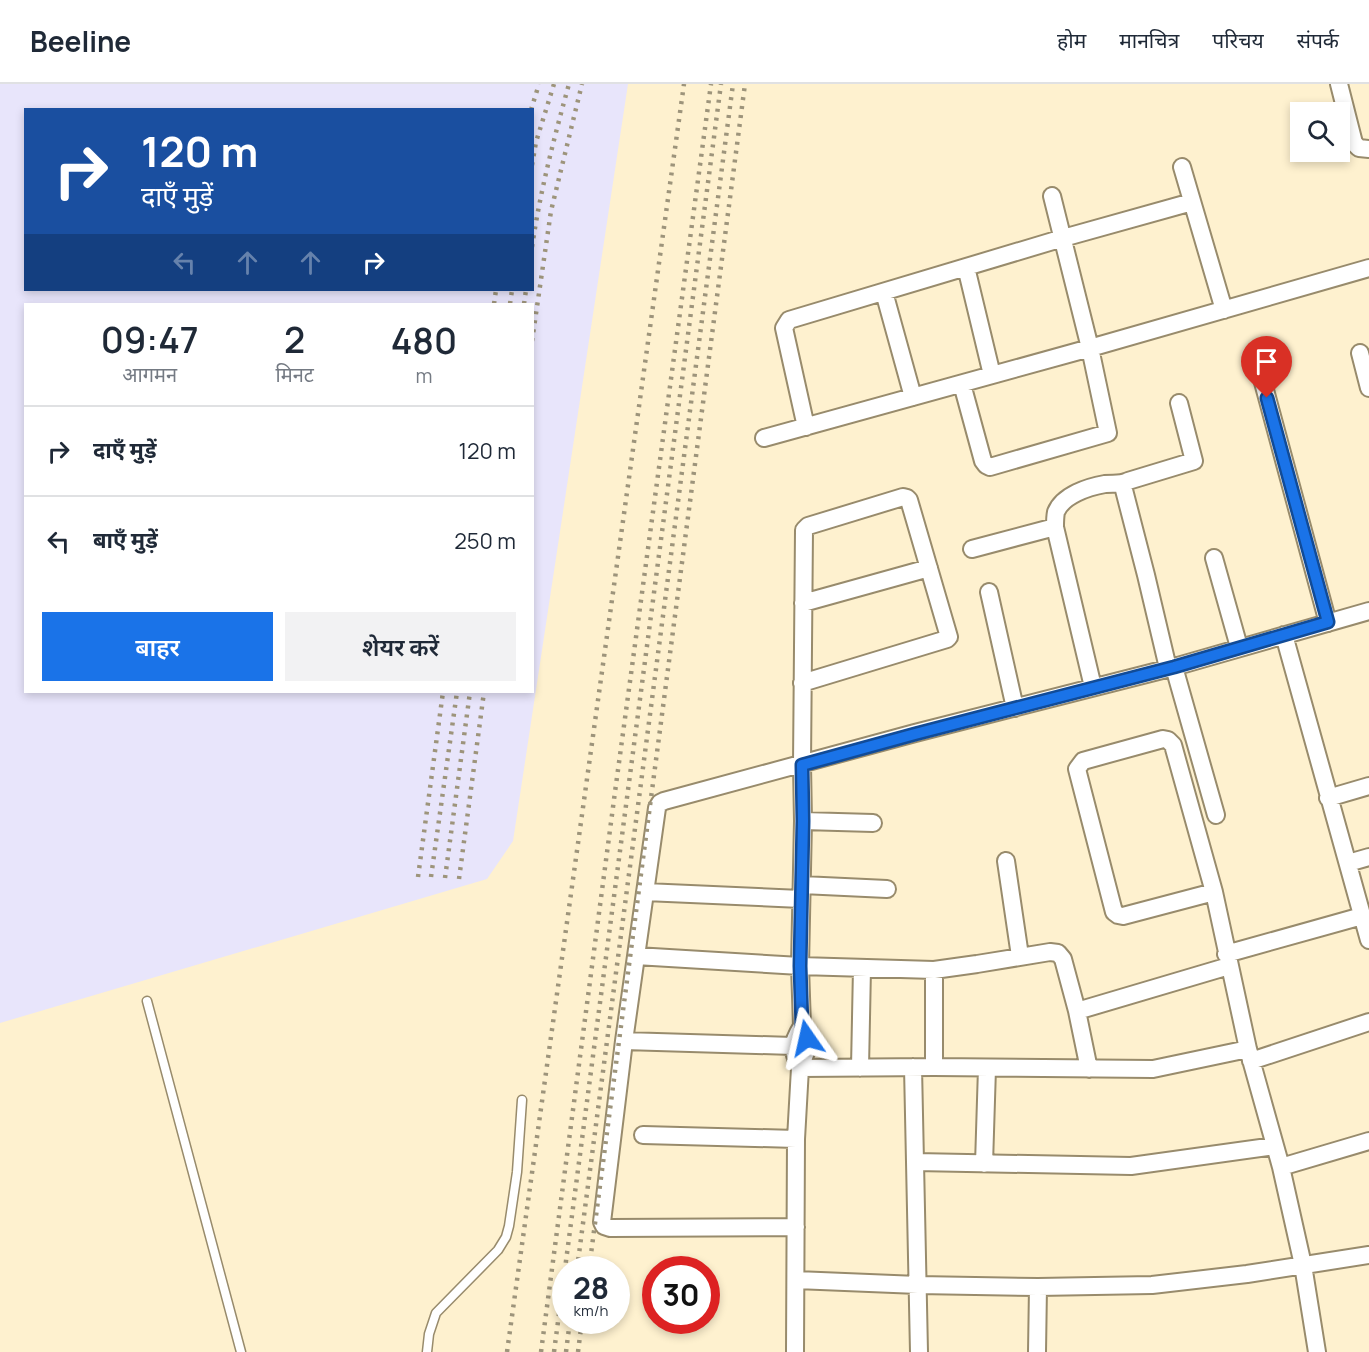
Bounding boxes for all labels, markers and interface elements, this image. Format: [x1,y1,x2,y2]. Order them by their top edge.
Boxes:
text: Beeline [30,22,131,60]
text: होम [1057,26,1086,54]
text: मानचित्र [1119,26,1179,54]
text: परिचय [1212,26,1264,54]
text: संपर्क [1297,26,1339,54]
map controls [1290,102,1350,162]
button: search [1290,102,1350,162]
text: 120 m [141,122,258,180]
icon: right [42,132,120,210]
text: दाएँ मुड़ें [141,177,213,214]
icon: left [168,246,201,279]
icon: ahead [231,246,264,279]
icon: ahead [294,246,327,279]
icon: right [357,246,390,279]
text: 09:47 [101,315,199,364]
text: 2 [284,315,305,364]
text: 480 [391,316,457,365]
pin [1241,336,1292,398]
icon: arrive [1250,345,1283,378]
text: आगमन [122,361,177,388]
text: मिनट [276,361,314,388]
text: m [415,362,432,389]
icon: right [42,435,75,468]
text: दाएँ मुड़ें [93,435,156,465]
text: 120 m [458,436,516,466]
icon: left [42,525,75,558]
text: बाएँ मुड़ें [93,525,158,555]
text: 250 m [454,526,516,556]
button: बाहर [42,612,273,681]
button: शेयर करें [285,612,516,681]
position arrow [775,1006,839,1070]
speed limit sign: 30 [642,1256,720,1334]
text: 28 [573,1267,609,1308]
text: km/h [574,1300,608,1321]

